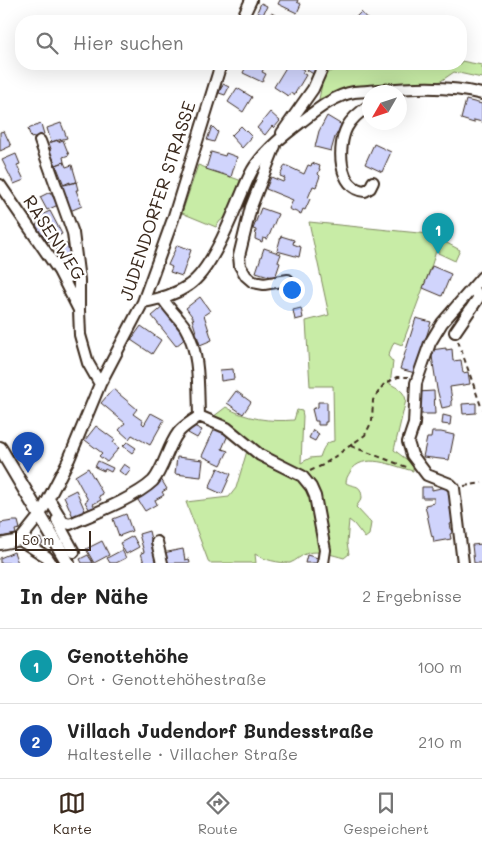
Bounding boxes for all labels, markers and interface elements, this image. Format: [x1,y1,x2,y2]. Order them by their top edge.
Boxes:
search box [15,15,467,70]
icon: search [33,29,61,57]
text: Hier suchen [73,30,184,55]
north arrow [362,85,407,130]
street label: JUDENDORFER STRASSE [113,98,201,304]
street label: RASENWEG [18,190,91,285]
pin: 1 [422,213,454,254]
your location [279,277,305,303]
pin: 2 [12,432,44,473]
scale bar [15,528,91,551]
text: 50 m [22,530,54,549]
text: In der Nähe [20,582,148,609]
text: 2 Ergebnisse [362,585,462,606]
text: Genottehöhe [67,643,189,668]
text: 1 [32,656,40,677]
text: 100 m [417,656,462,677]
text: Ort · Genottehöhestraße [67,668,266,689]
text: Villach Judendorf Bundesstraße [67,718,374,743]
text: 2 [32,731,40,752]
text: 210 m [418,731,462,752]
text: Haltestelle · Villacher Straße [67,743,298,764]
tab: Karte [53,789,92,838]
tab: Route [198,789,238,838]
tab: Gespeichert [344,789,429,838]

